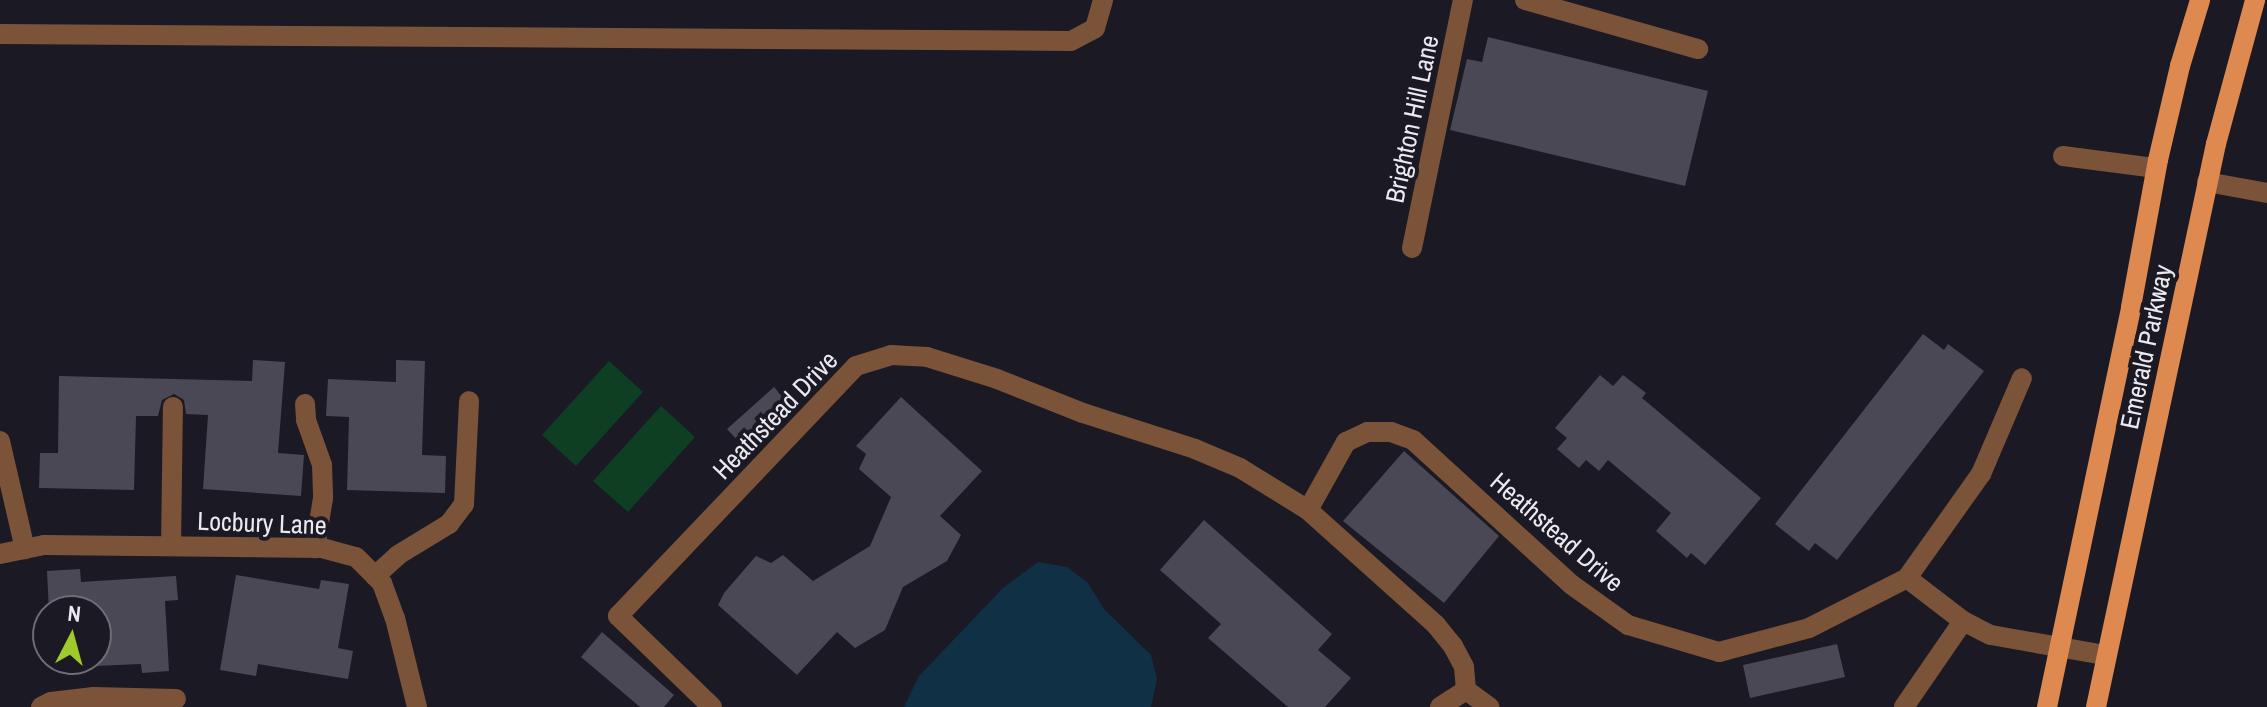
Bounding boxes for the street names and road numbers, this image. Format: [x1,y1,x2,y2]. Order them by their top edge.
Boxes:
street label: Brighton Hill Lane [1379,32,1445,206]
street label: Emerald Parkway [2113,262,2179,432]
street label: Heathstead Drive [706,344,844,486]
street label: Heathstead Drive [1484,466,1630,598]
street label: Locbury Lane [197,505,327,541]

